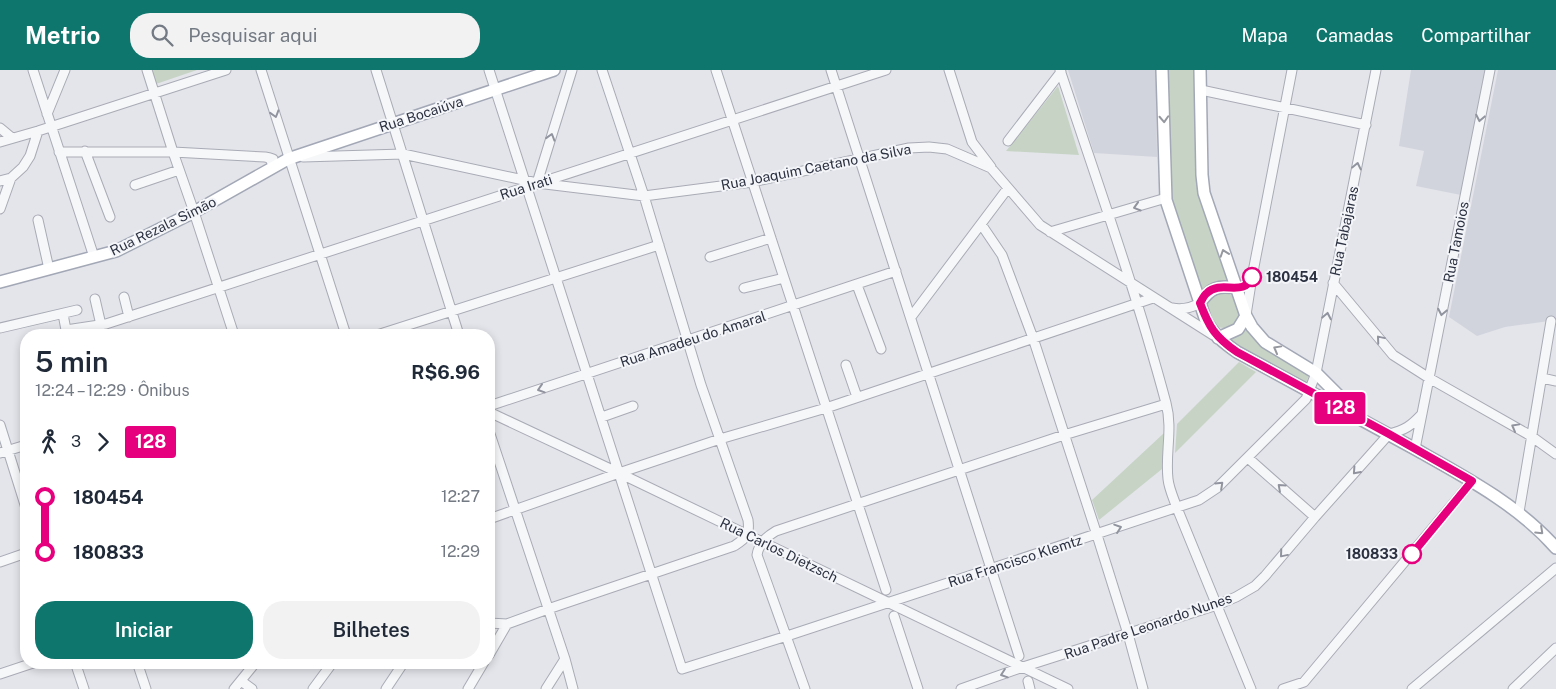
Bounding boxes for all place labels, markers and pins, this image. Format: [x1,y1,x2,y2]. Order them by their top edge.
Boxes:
marker: 180454 [1242,267,1262,287]
place label: 180454 [1266,269,1318,285]
marker: 180833 [1402,544,1422,564]
place label: 180833 [1346,546,1398,562]

